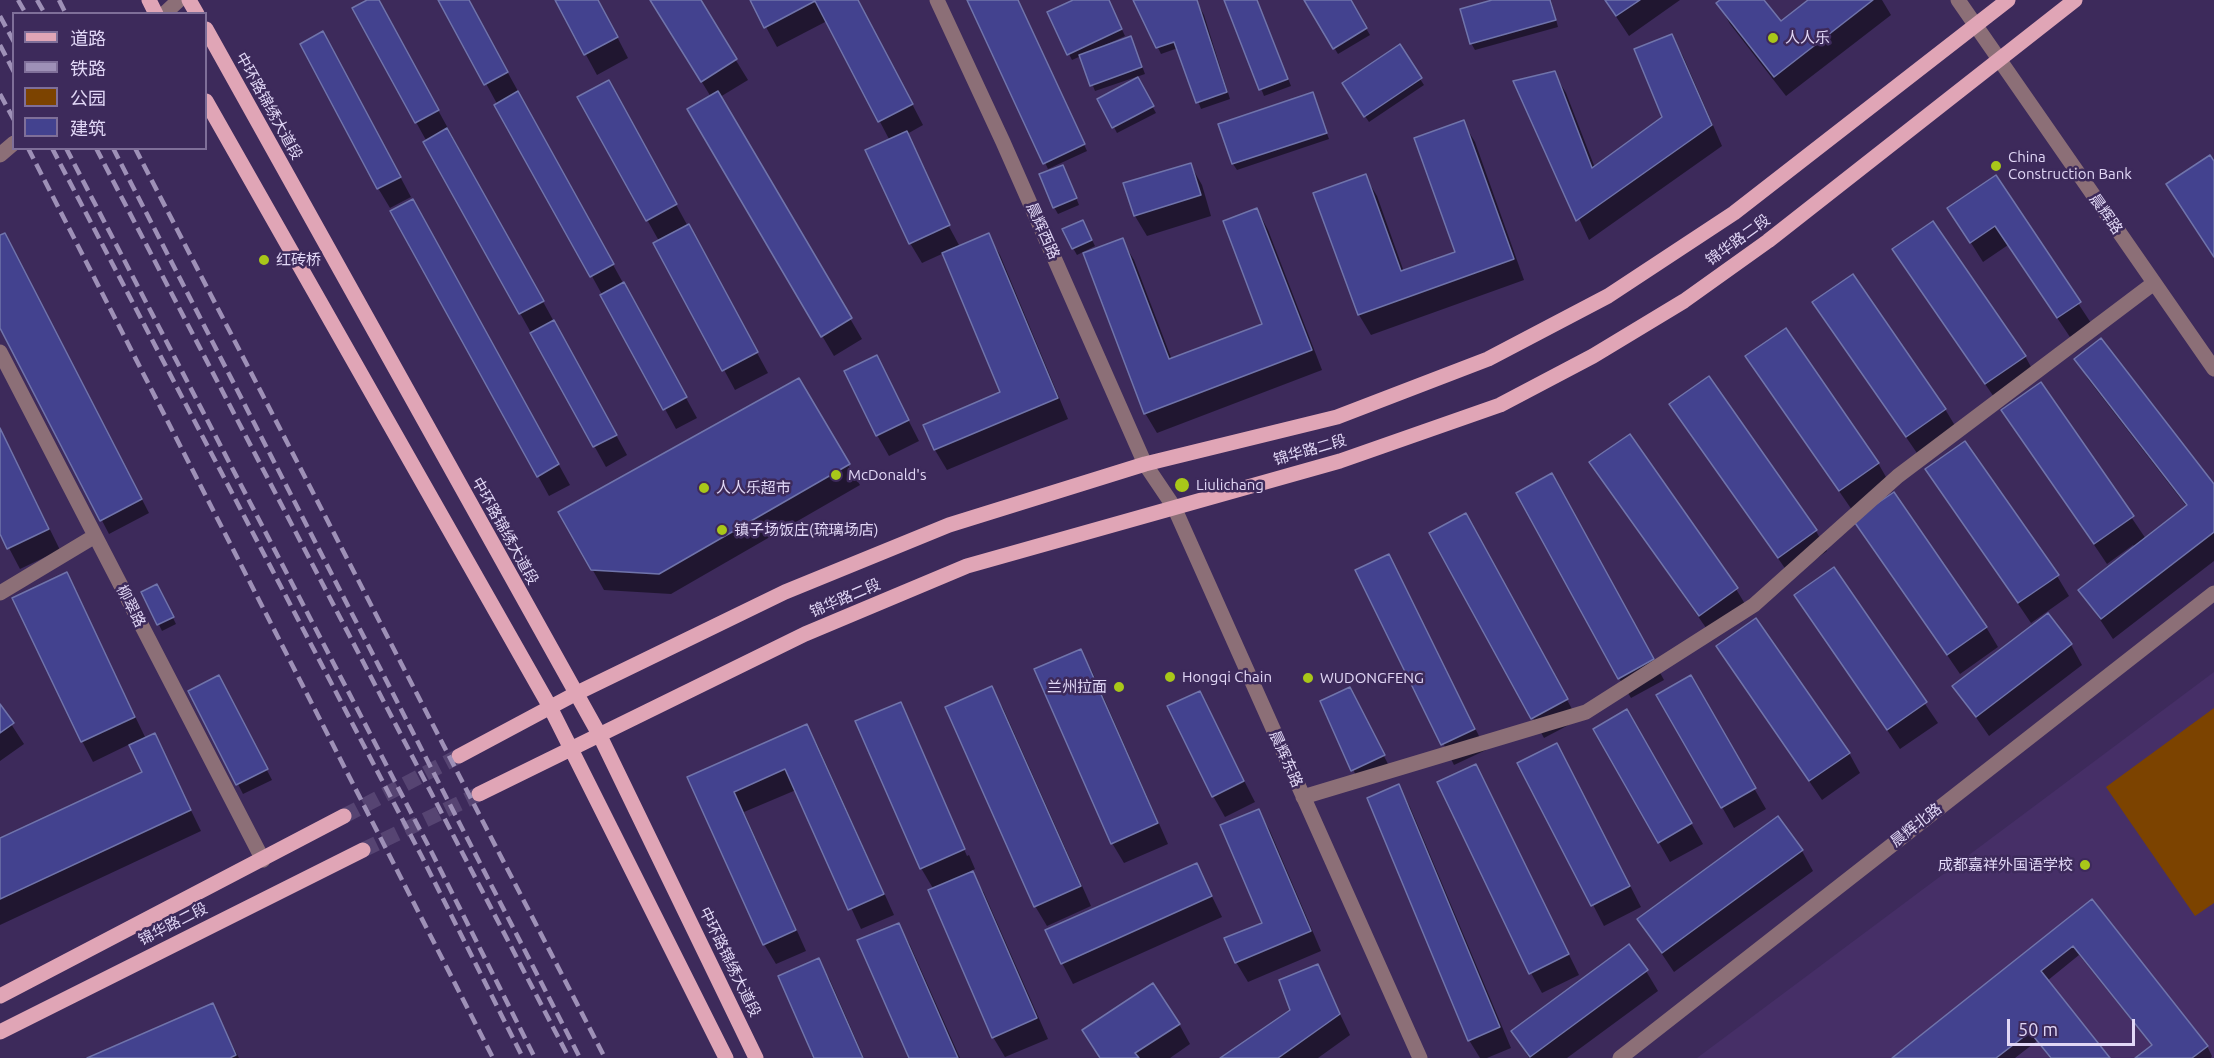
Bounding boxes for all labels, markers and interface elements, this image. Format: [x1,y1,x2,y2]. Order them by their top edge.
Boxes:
legend [12,12,207,150]
text: 道路 [70,28,106,48]
place label: 人人乐 [1785,29,1830,47]
marker: 人人乐 [1766,31,1780,45]
street label: 中环路锦绣大道段 [232,49,306,163]
text: 铁路 [70,58,106,78]
text: 公园 [70,88,106,108]
text: 建筑 [70,118,106,138]
place label: China Construction Bank [2008,148,2132,183]
marker: China Construction Bank [1989,159,2003,173]
street label: 晨辉路 [2086,190,2126,238]
street label: 晨辉西路 [1023,200,1063,262]
street label: 锦华路二段 [1702,211,1774,269]
place label: 红砖桥 [276,251,321,269]
marker: 红砖桥 [257,253,271,267]
street label: 锦华路二段 [1271,431,1349,469]
place label: McDonald's [848,466,926,484]
marker: McDonald's [829,468,843,482]
street label: 中环路锦绣大道段 [468,474,542,588]
marker: Liulichang [1173,476,1191,494]
place label: Liulichang [1196,476,1264,494]
place label: 人人乐超市 [716,479,791,497]
marker: 人人乐超市 [697,481,711,495]
place label: 镇子场饭庄(琉璃场店) [734,521,878,539]
marker: 镇子场饭庄(琉璃场店) [715,523,729,537]
street label: 锦华路二段 [807,575,883,621]
street label: 柳翠路 [113,582,149,630]
place label: Hongqi Chain [1182,668,1272,686]
place label: WUDONGFENG [1320,669,1424,687]
marker: Hongqi Chain [1163,670,1177,684]
marker: WUDONGFENG [1301,671,1315,685]
place label: 兰州拉面 [1047,678,1107,696]
marker: 兰州拉面 [1112,680,1126,694]
street label: 晨辉东路 [1266,728,1306,790]
street label: 晨辉北路 [1887,799,1945,851]
place label: 成都嘉祥外国语学校 [1938,856,2073,874]
marker: 成都嘉祥外国语学校 [2078,858,2092,872]
street label: 锦华路二段 [136,899,210,949]
street label: 中环路锦绣大道段 [696,904,764,1020]
scale bar [2010,1007,2138,1045]
text: 50 m [2018,1019,2058,1039]

